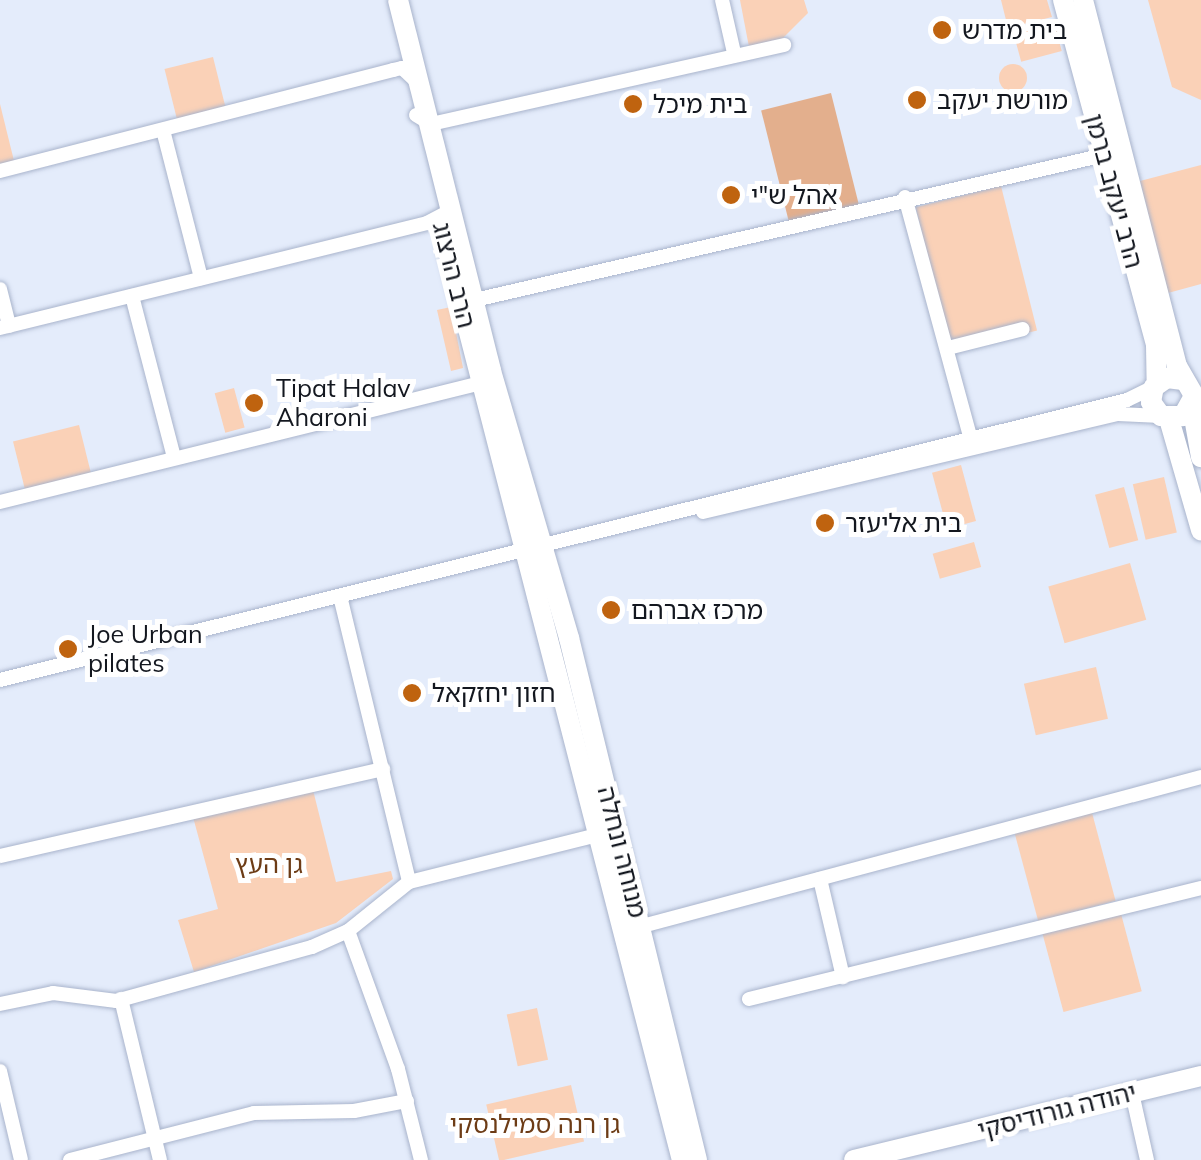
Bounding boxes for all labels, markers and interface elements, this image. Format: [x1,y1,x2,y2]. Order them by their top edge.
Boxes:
place label: בית מדרש [962,15,1067,45]
marker: בית מדרש [931,19,953,41]
place label: מורשת יעקב [937,85,1068,115]
place label: בית מיכל [653,89,747,119]
marker: מורשת יעקב [906,89,928,111]
marker: בית מיכל [622,93,644,115]
street label: הרב יעקב ברמן [1079,111,1149,271]
place label: אהל ש"י [751,180,837,210]
marker: אהל ש"י [720,184,742,206]
street label: הרב הרצוג [426,219,482,331]
place label: Tipat Halav Aharoni [276,374,411,433]
marker: Tipat Halav Aharoni [241,390,267,416]
place label: בית אליעזר [845,508,962,538]
marker: בית אליעזר [814,512,836,534]
place label: מרכז אברהם [631,595,763,625]
marker: מרכז אברהם [600,599,622,621]
place label: Joe Urban pilates [88,620,203,679]
marker: Joe Urban pilates [57,638,79,660]
place label: חזון יחזקאל [432,678,555,708]
marker: חזון יחזקאל [401,682,423,704]
street label: מנוחה ונחלה [591,783,653,921]
park label: גן העץ [235,849,303,879]
street label: יהודה גורודיסקי [975,1077,1139,1145]
park label: גן רנה סמילנסקי [450,1109,620,1139]

